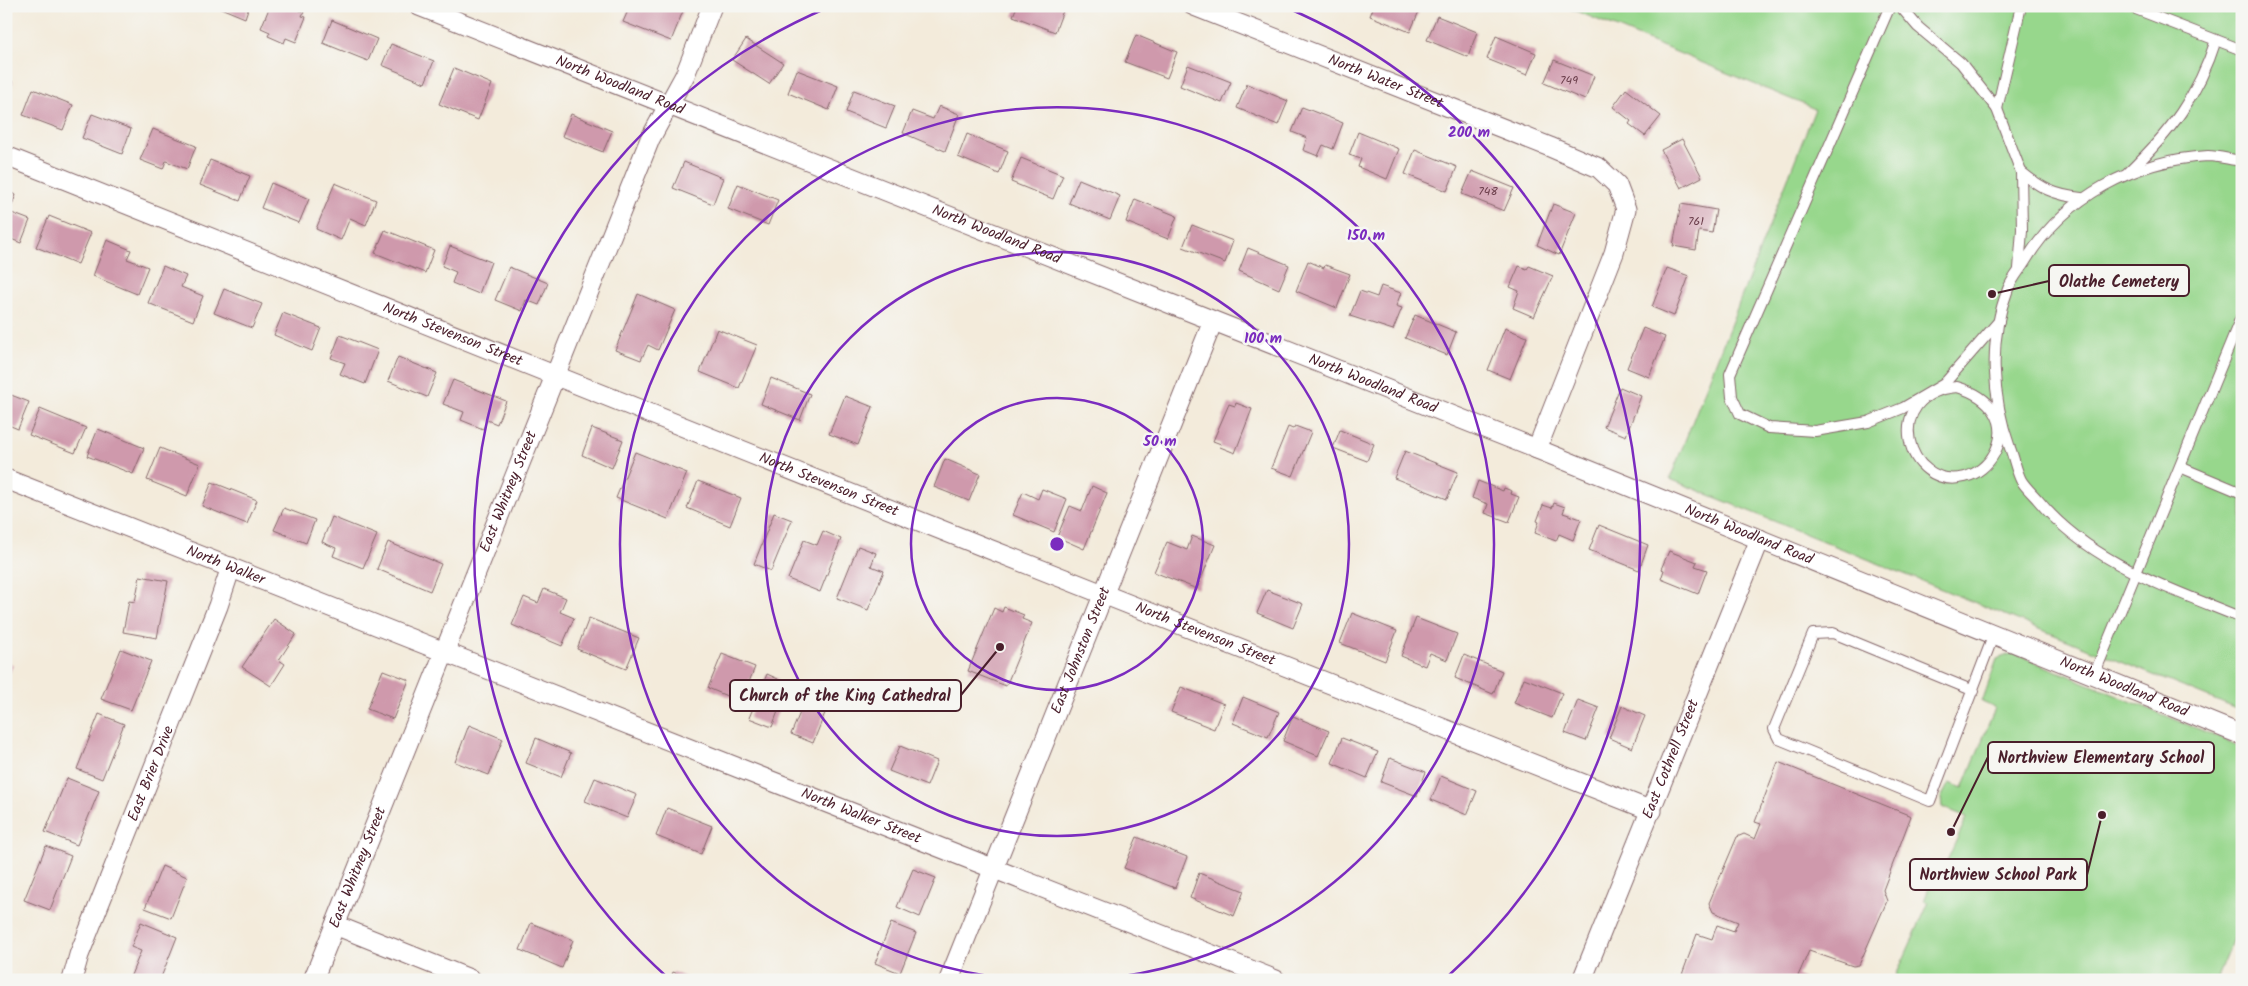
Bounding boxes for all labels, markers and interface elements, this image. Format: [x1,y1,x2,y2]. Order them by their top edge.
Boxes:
street label: North Water Street [1324,48,1447,116]
street label: North Woodland Road [552,49,688,122]
house number: 749 [1560,71,1578,90]
text: 200 m [1448,121,1490,145]
house number: 748 [1478,182,1498,201]
street label: North Woodland Road [928,198,1065,271]
house number: 761 [1688,212,1704,231]
text: 150 m [1347,224,1385,248]
callout: Olathe Cemetery [2049,265,2189,296]
text: Olathe Cemetery [2059,270,2180,295]
street label: North Stevenson Street [379,296,526,373]
text: 100 m [1244,327,1282,351]
street label: North Woodland Road [1305,348,1441,421]
street label: East Whitney Street [473,427,544,556]
text: 50 m [1142,430,1177,454]
street label: North Stevenson Street [755,446,902,524]
street label: North Woodland Road [1681,498,1817,572]
centre of rings [1048,535,1066,553]
street label: North Walker [183,539,270,592]
street label: East Johnston Street [1045,583,1117,718]
street label: North Stevenson Street [1132,596,1279,673]
street label: North Woodland Road [2056,650,2192,724]
callout: Church of the King Cathedral [730,680,961,711]
text: Church of the King Cathedral [739,684,951,709]
street label: East Cothrell Street [1636,696,1706,823]
street label: East Brier Drive [121,722,181,825]
callout: Northview Elementary School [1988,742,2214,773]
text: Northview Elementary School [1998,746,2205,771]
street label: North Walker Street [797,782,925,851]
street label: East Whitney Street [323,803,393,932]
callout: Northview School Park [1910,859,2087,890]
text: Northview School Park [1920,863,2078,888]

